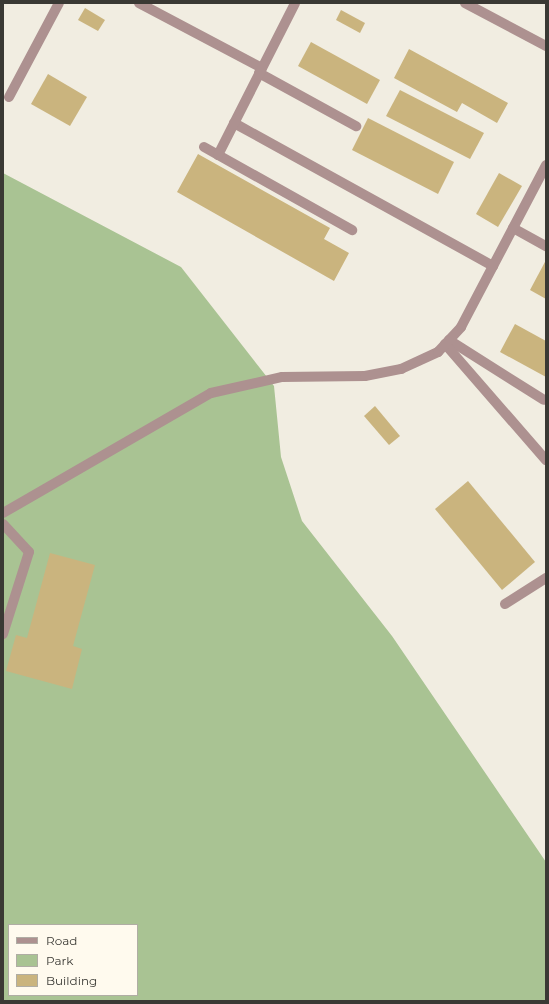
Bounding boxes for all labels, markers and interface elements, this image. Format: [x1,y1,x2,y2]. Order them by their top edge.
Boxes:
legend [8,924,138,996]
text: Road [46,933,77,948]
text: Park [46,953,73,968]
text: Building [46,973,97,988]

